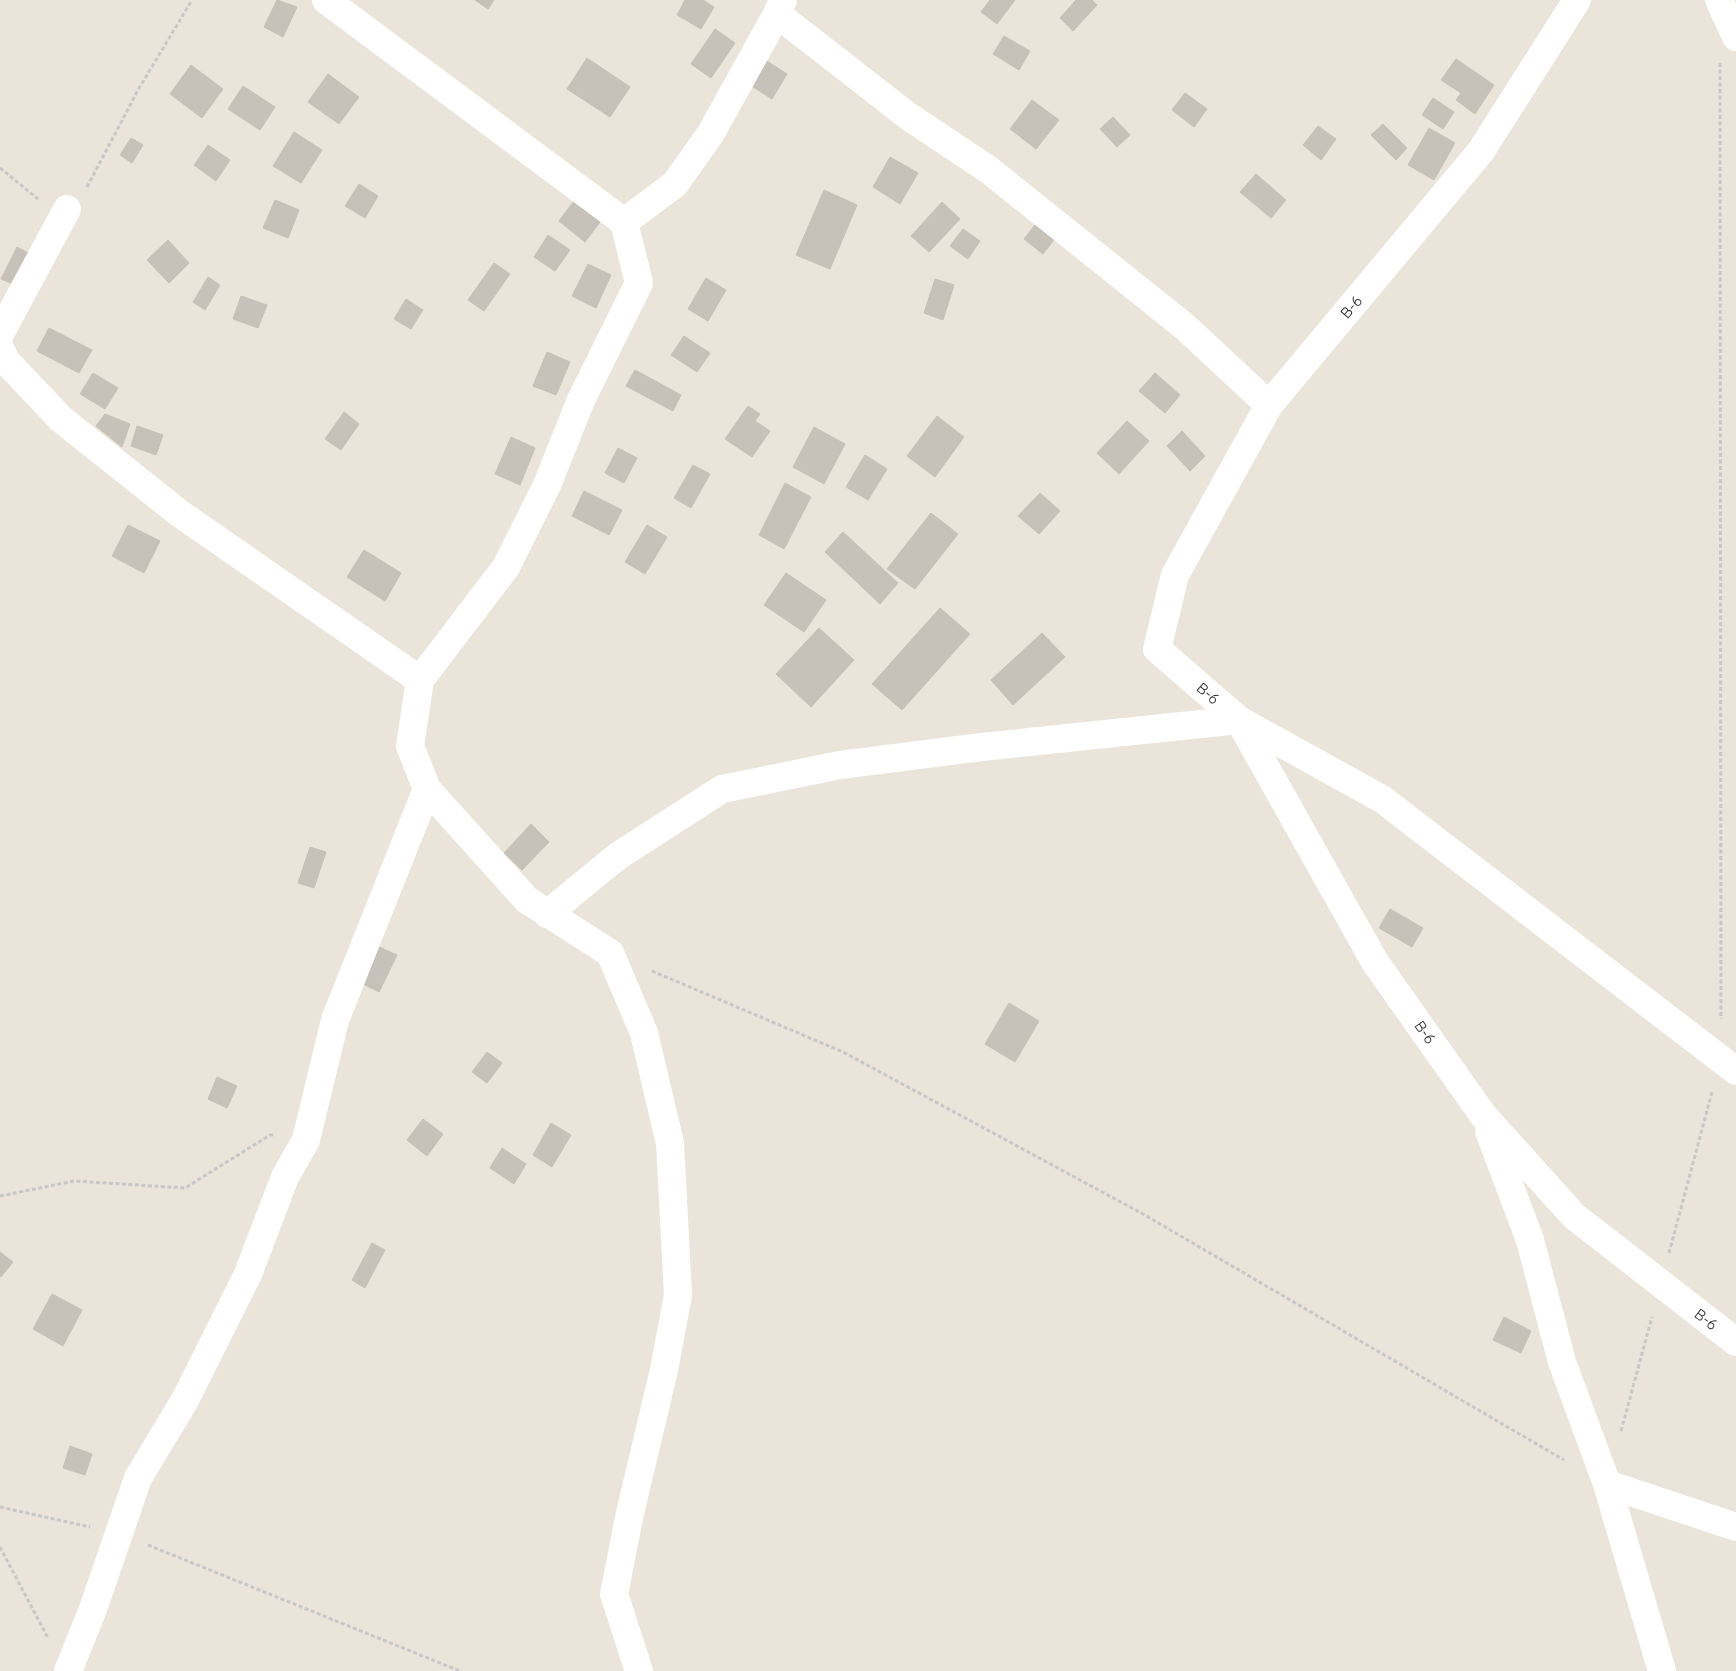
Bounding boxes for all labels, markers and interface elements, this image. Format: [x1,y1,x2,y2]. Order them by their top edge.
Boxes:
street label: B-6 [1336,292,1366,322]
street label: B-6 [1193,678,1223,708]
street label: B-6 [1410,1017,1440,1047]
street label: B-6 [1691,1304,1721,1334]

